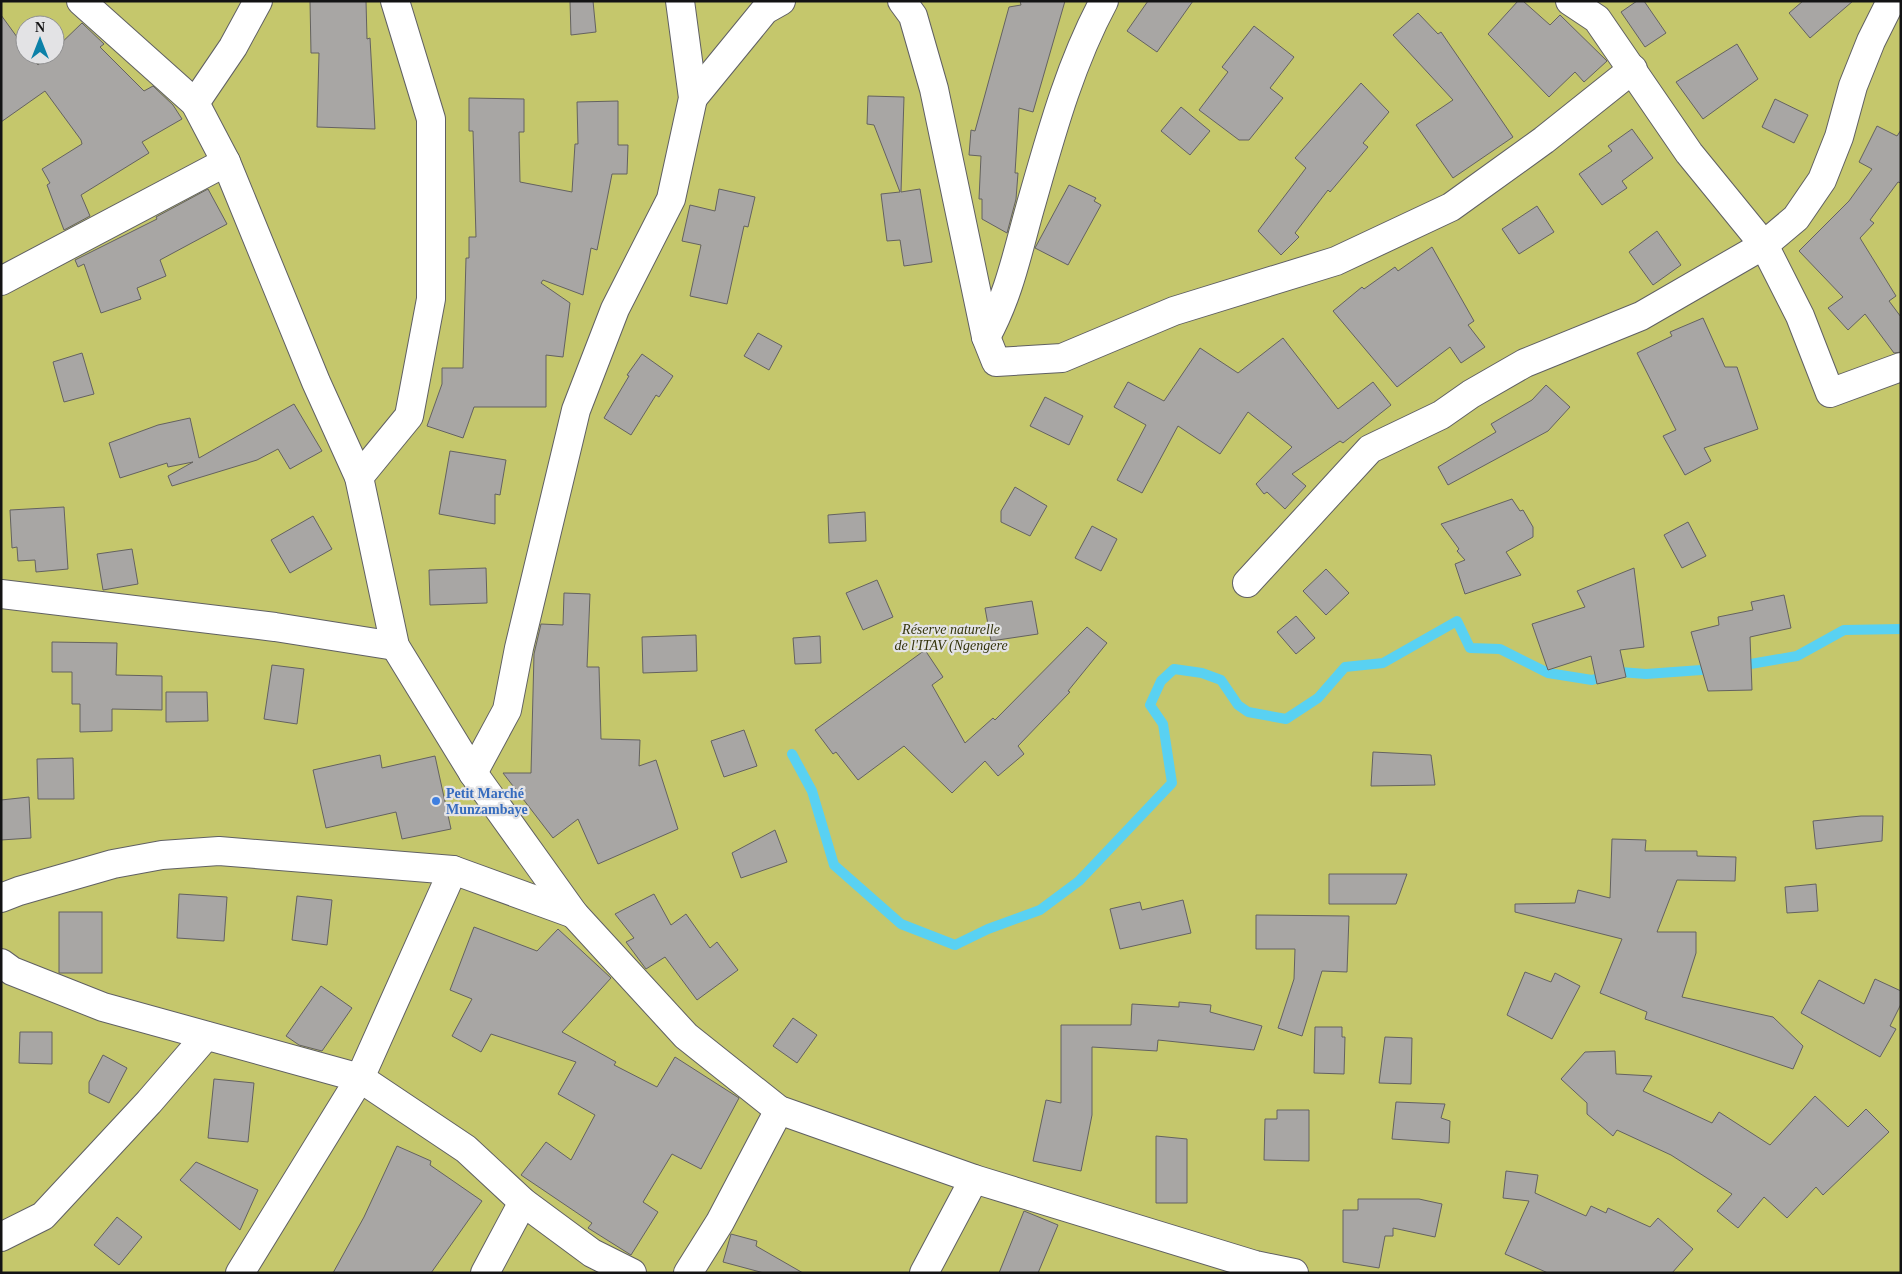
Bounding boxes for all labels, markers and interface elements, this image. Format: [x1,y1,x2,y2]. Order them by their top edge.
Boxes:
north arrow [15,15,65,65]
text: N [35,20,45,35]
park label: Réserve naturelle de l'ITAV (Ngengere [894,622,1008,654]
place label: Petit Marché Munzambaye [446,786,528,817]
marker: Petit Marché Munzambaye [430,795,442,807]

